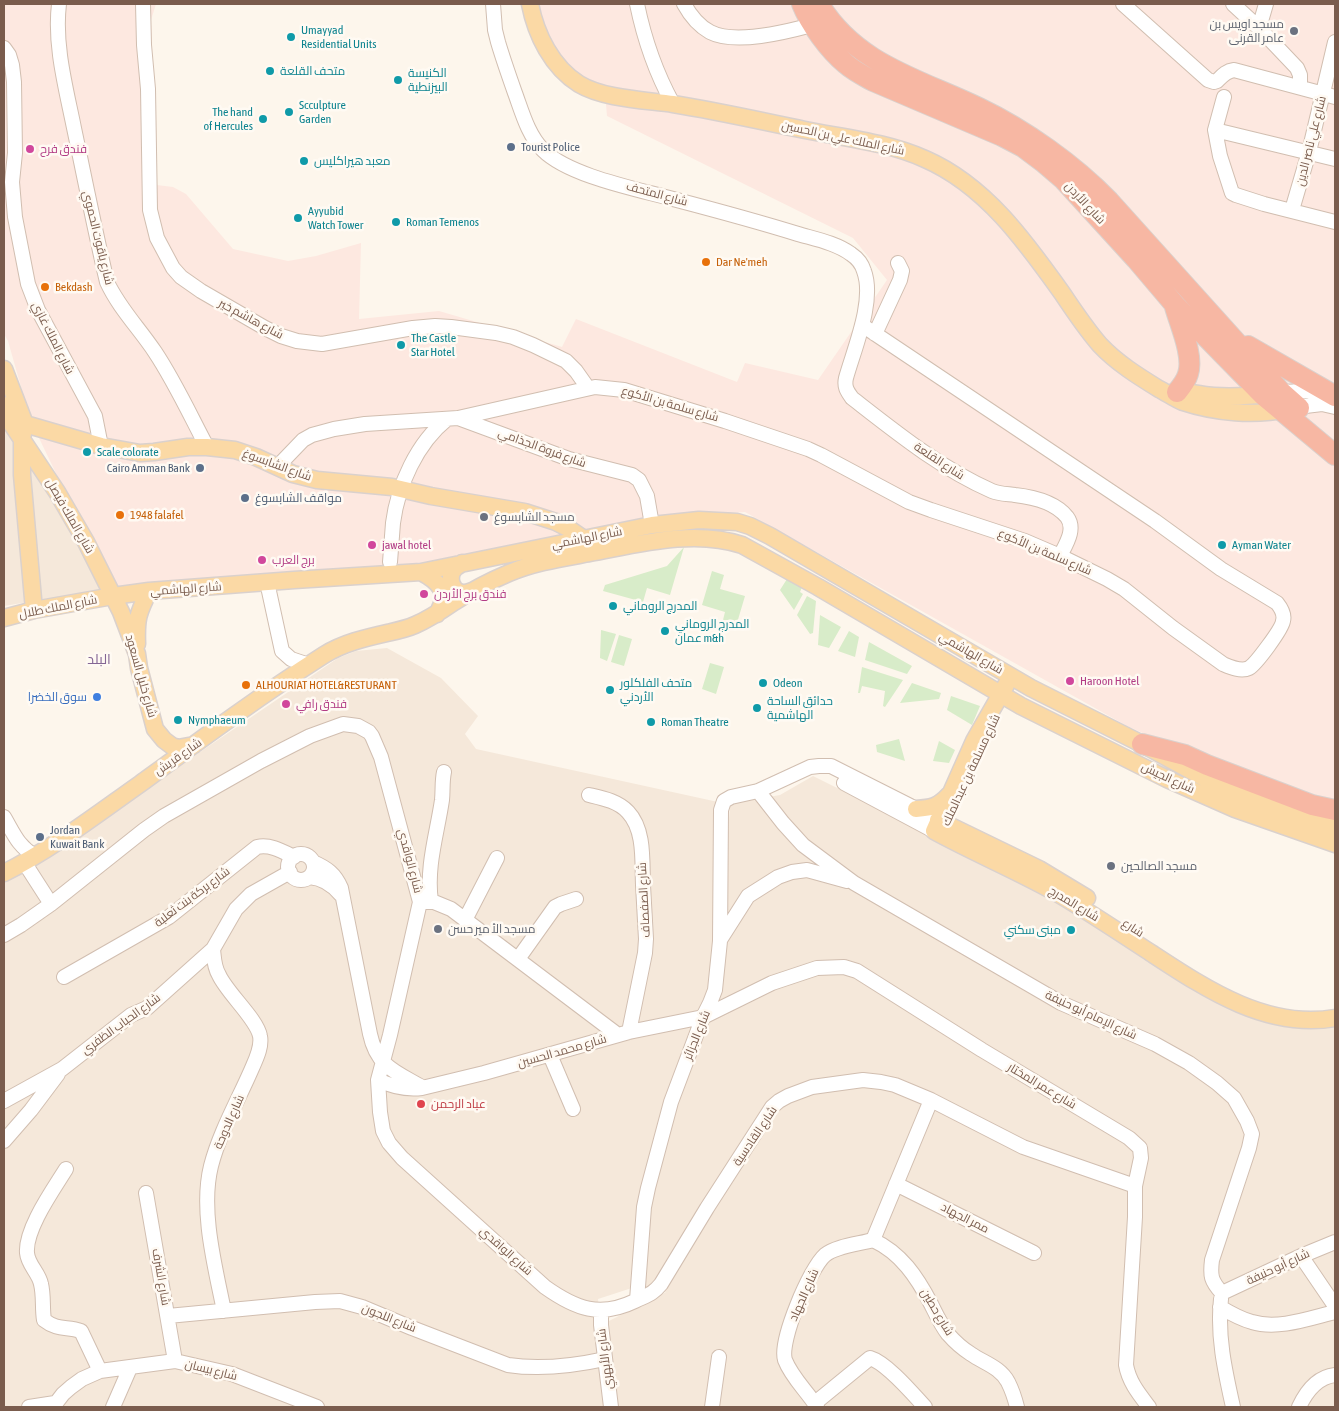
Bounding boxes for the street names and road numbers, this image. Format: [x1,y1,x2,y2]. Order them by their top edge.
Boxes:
street label: شارع علي ناصر الدين [1293,95,1329,187]
street label: شارع الملك علي بن الحسين [780,118,906,158]
street label: شارع المتحف [625,179,689,209]
street label: شارع الأردن [1062,179,1108,227]
street label: شارع ياقوت الحموي [79,189,117,287]
street label: شارع هاشم خير [216,296,286,342]
street label: شارع الملك غازي [29,299,77,377]
street label: شارع سلمة بن الأكوع [620,383,720,425]
street label: شارع فروة الجذامي [496,425,588,471]
street label: شارع القلعة [911,439,967,483]
street label: شارع الشابسوغ [241,446,313,484]
street label: شارع الملك فيصل [43,476,97,556]
street label: شارع الهاشمي [551,524,623,552]
street label: شارع سلمة بن الأكوع [996,526,1094,578]
street label: شارع الهاشمي [150,579,222,599]
street label: شارع الملك طلال [18,592,98,622]
street label: شارع الهاشمي [936,629,1006,677]
street label: شارع خليل السعود [122,633,160,719]
street label: شارع مسلمة بن عبدالملك [939,712,1003,828]
street label: شارع قريش [151,735,205,779]
street label: شارع الجيش [1139,759,1197,797]
street label: شارع الواقدي [394,827,426,895]
street label: شارع الصفصاف [635,862,653,938]
street label: شارع بركة بنت ثعلبة [151,864,233,930]
street label: شارع المدرج [1046,883,1102,925]
street label: شارع [1119,916,1147,940]
street label: شارع الإمام أبو حنيفة [1043,987,1139,1043]
street label: شارع الحباب الظفري [79,990,163,1058]
street label: شارع الجزائر [681,1008,713,1062]
street label: شارع محمد الحسين [516,1031,608,1071]
street label: شارع عمر المختار [1005,1060,1079,1112]
street label: شارع الدوحة [211,1093,247,1151]
street label: شارع القادسية [730,1103,780,1169]
street label: ممر الجهاد [939,1200,991,1236]
street label: شارع الواقدي [477,1224,535,1278]
street label: شارع أبو حنيفة [1244,1246,1312,1288]
street label: شارع الشرف [149,1247,173,1307]
street label: شارع الجهاد [786,1267,822,1323]
street label: شارع حطين [917,1286,957,1338]
street label: شارع اللجون [360,1301,418,1335]
street label: شارع الأبهري [594,1328,616,1390]
street label: شارع بيسان [183,1357,239,1383]

